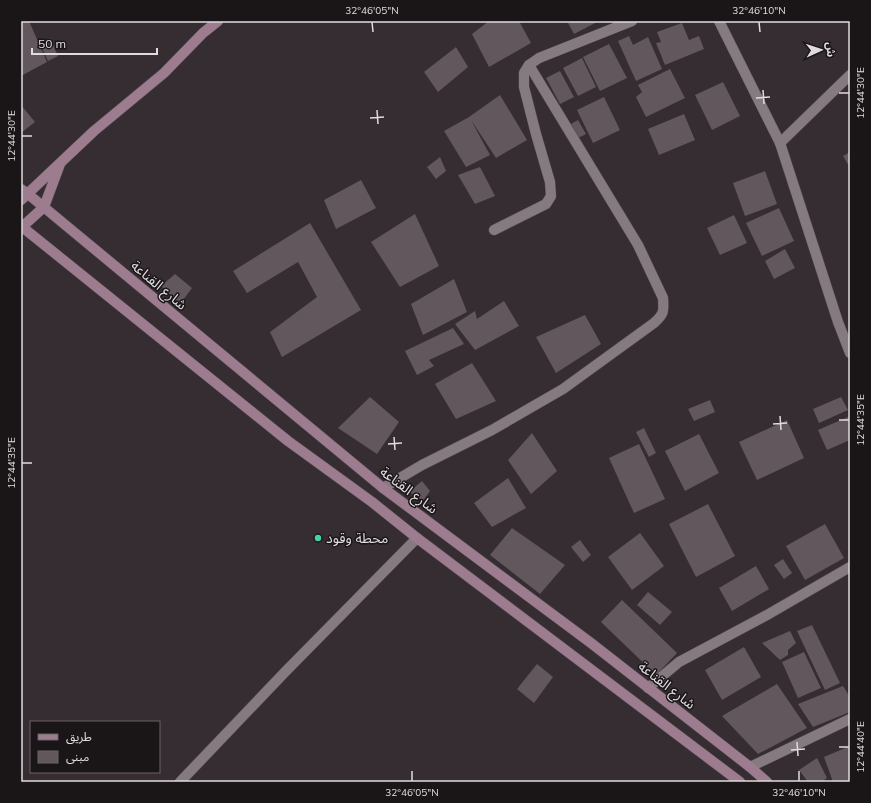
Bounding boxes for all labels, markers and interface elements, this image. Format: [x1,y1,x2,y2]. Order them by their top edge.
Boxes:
text: 32°46'05"N [345,4,399,17]
text: 32°46'10"N [732,4,786,17]
scale bar [32,30,157,56]
north arrow [801,30,841,70]
text: 50 m [38,36,66,51]
text: ش [824,42,838,57]
text: 12°44'30"E [854,67,867,119]
text: 12°44'30"E [5,110,18,162]
street label: شارع القناعة [126,256,191,315]
text: 12°44'35"E [854,394,867,446]
text: 12°44'35"E [5,437,18,489]
street label: شارع القناعة [375,462,441,519]
place label: محطة وقود [326,529,388,547]
marker: محطة وقود [313,533,323,543]
street label: شارع القناعة [634,657,699,714]
legend [30,721,160,773]
text: 12°44'40"E [854,721,867,773]
text: طريق [66,729,92,745]
text: مبنى [66,749,89,764]
text: 32°46'05"N [385,786,439,799]
text: 32°46'10"N [772,786,826,799]

